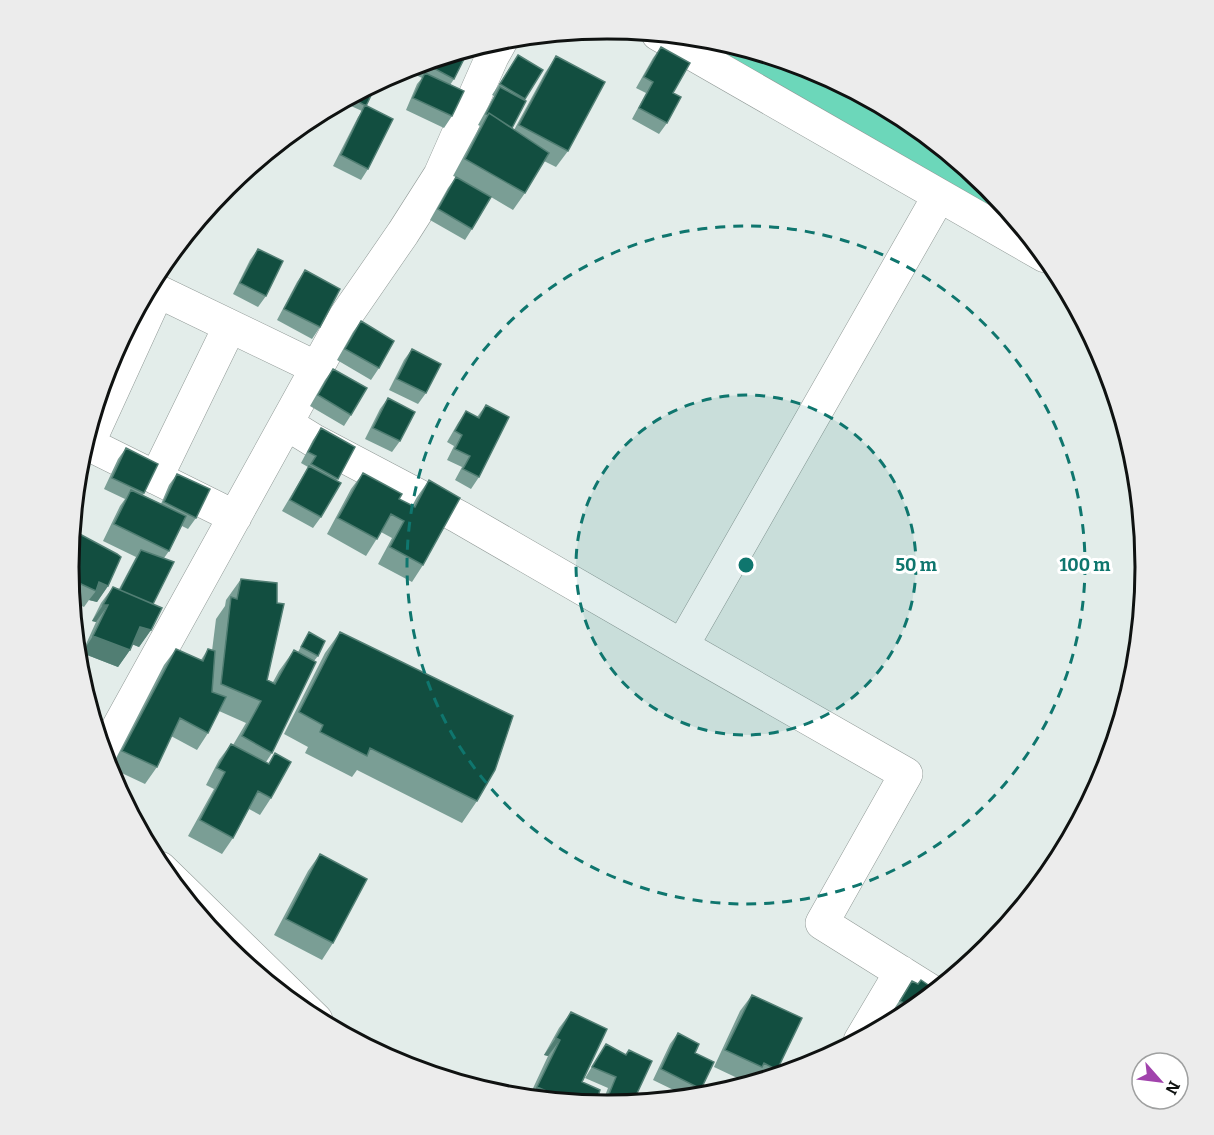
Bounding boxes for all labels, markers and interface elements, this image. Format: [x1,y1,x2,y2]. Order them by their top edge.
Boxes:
text: 50 m [895,554,937,576]
text: 100 m [1059,554,1111,576]
centre of rings [736,555,756,575]
north arrow [1130,1051,1190,1111]
text: N [1162,1078,1184,1098]

